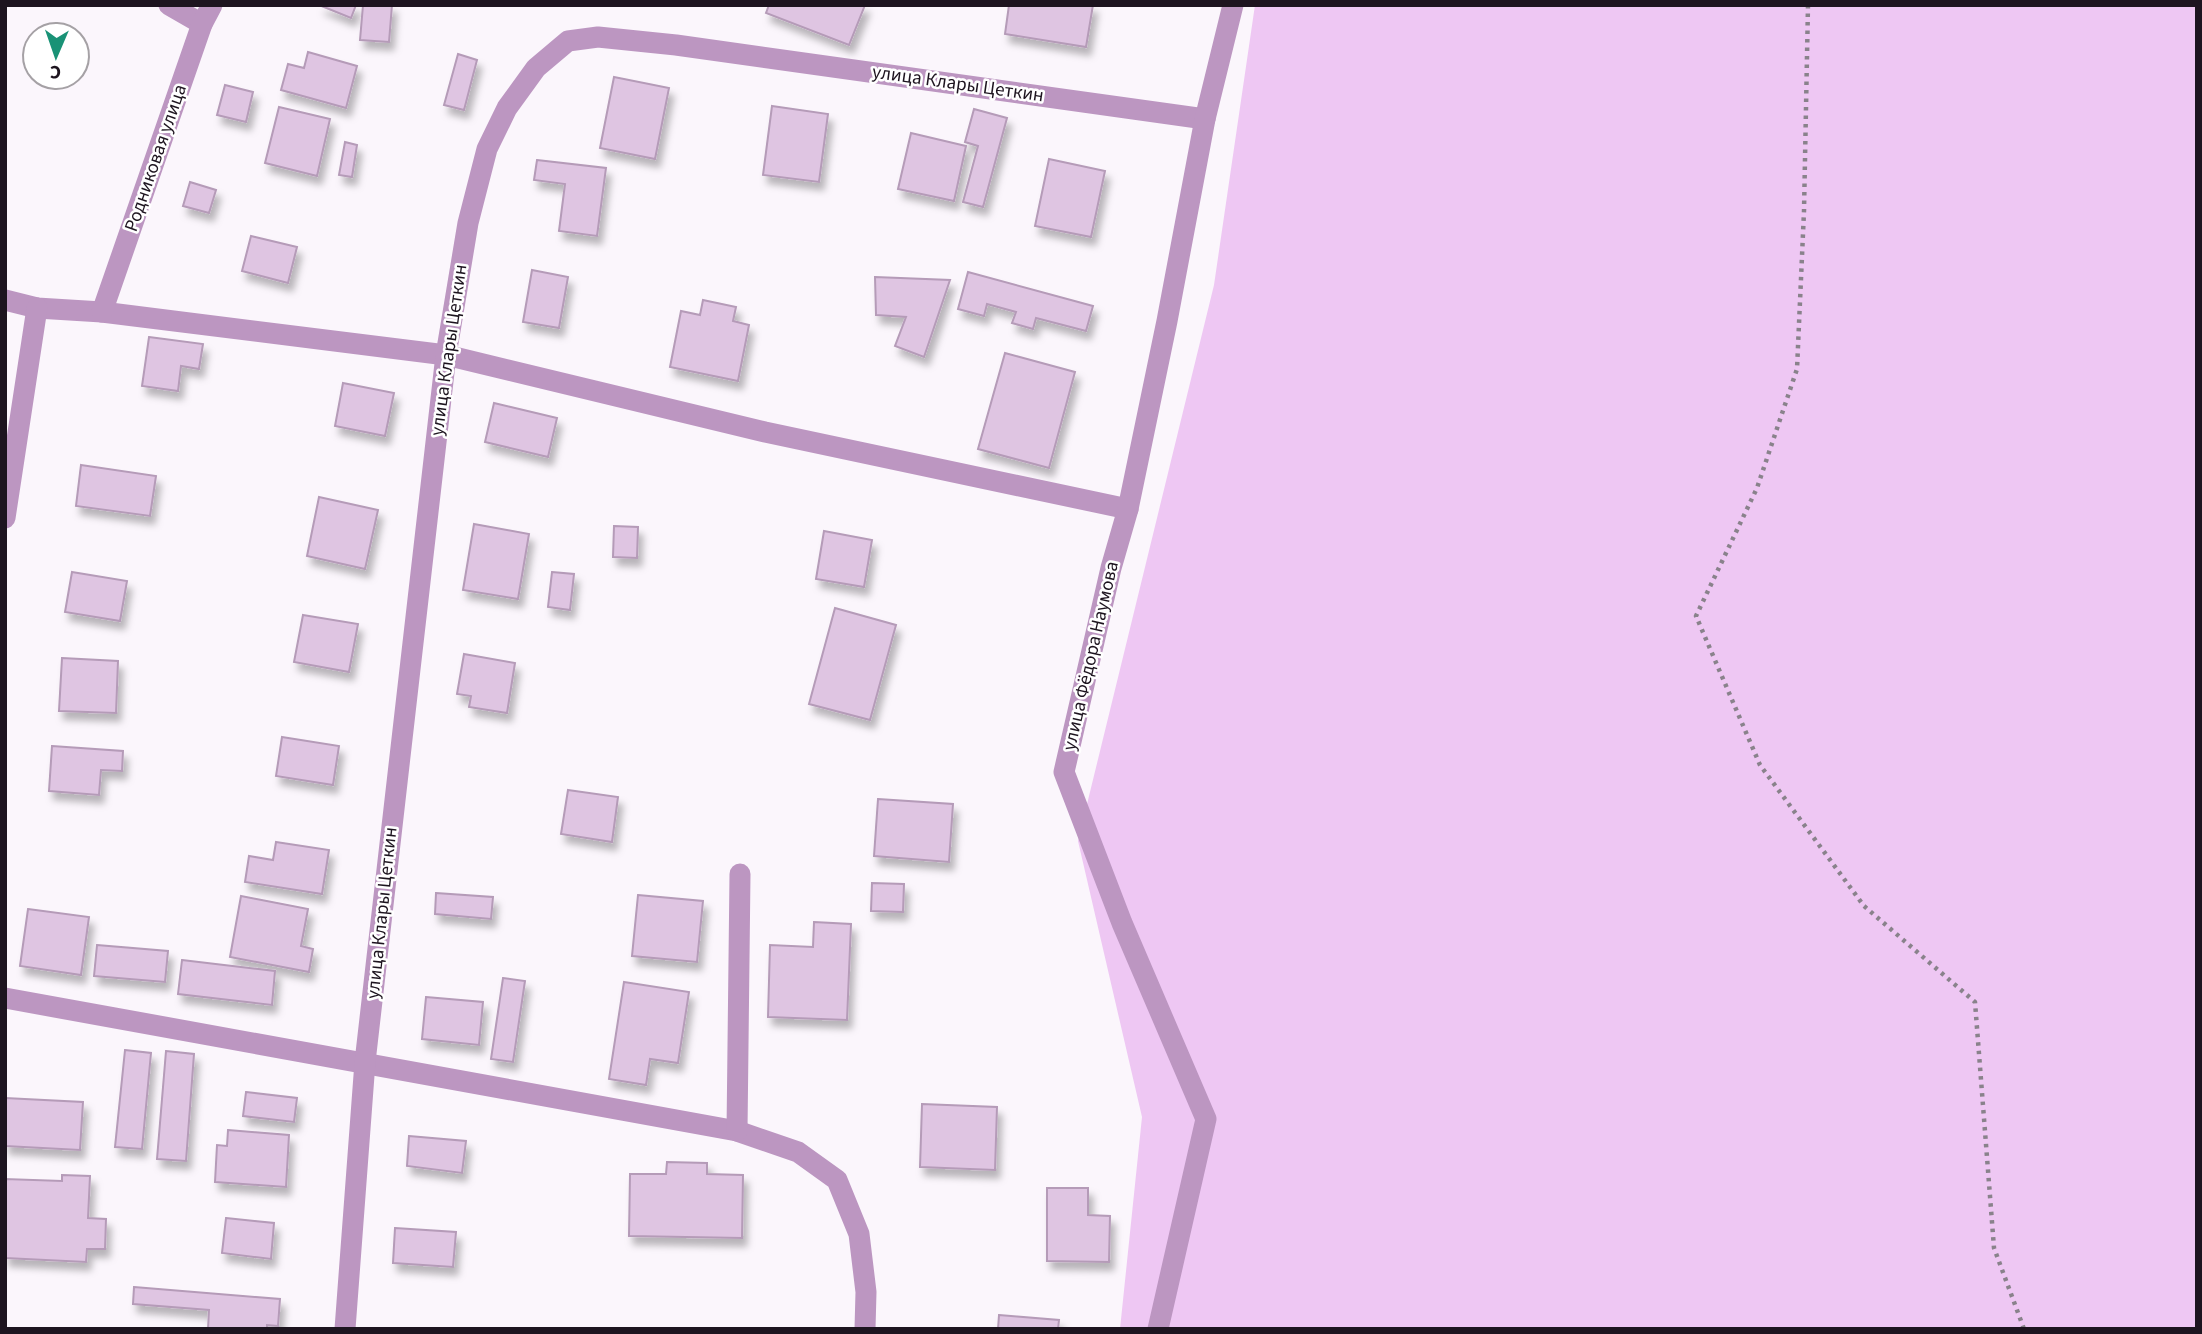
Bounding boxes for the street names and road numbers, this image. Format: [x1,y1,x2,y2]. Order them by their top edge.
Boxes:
street label: улица Клары Цеткин [870,59,1046,109]
street label: Родниковая улица [118,81,194,235]
street label: улица Клары Цеткин [424,262,474,438]
street label: улица Фёдора Наумова [1056,559,1126,753]
street label: улица Клары Цеткин [360,826,404,1000]

